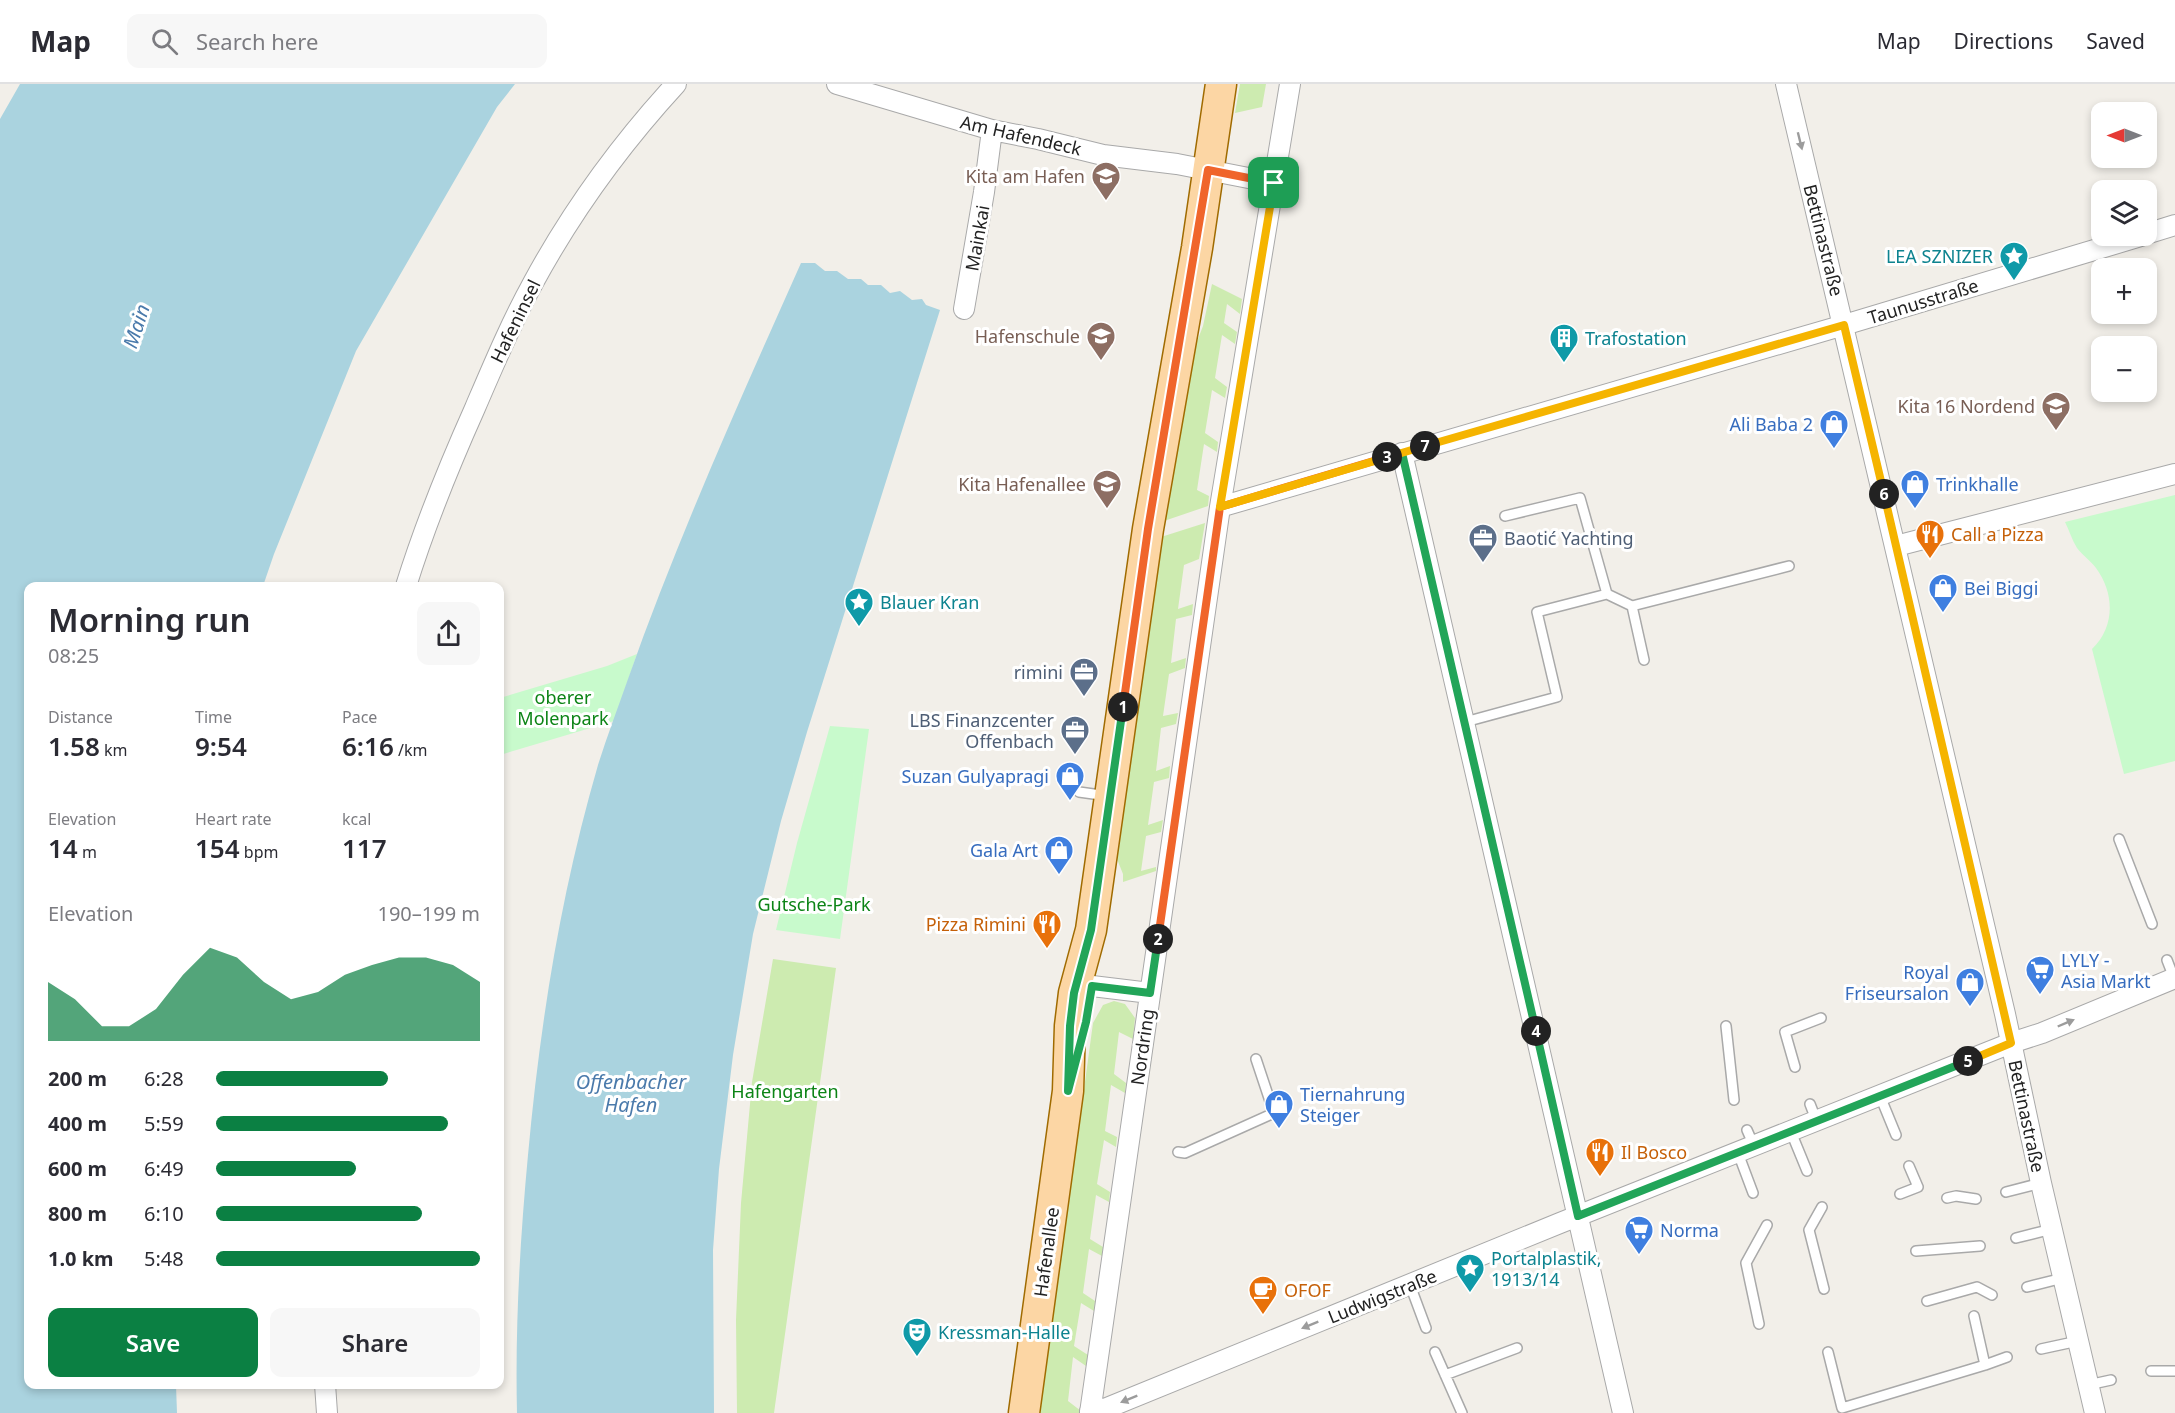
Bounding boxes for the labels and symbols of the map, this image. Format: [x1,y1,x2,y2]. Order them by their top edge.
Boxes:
north arrow [2091,102,2157,168]
street label: Am Hafendeck [958,109,1084,161]
one-way arrow [1795,132,1805,150]
pin [1248,157,1299,208]
school or university icon: Kita am Hafen [1090,160,1122,202]
place label: Kita am Hafen [965,164,1085,188]
street label: Bettinastraße [1799,182,1849,298]
street label: Mainkai [959,203,995,273]
place icon: LEA SZNIZER [1998,240,2030,282]
place label: LEA SZNIZER [1886,244,1993,268]
street label: Taunusstraße [1865,273,1981,329]
street label: Hafeninsel [484,275,546,367]
water label: Main [116,300,156,352]
school or university icon: Hafenschule [1085,320,1117,362]
building icon: Trafostation [1548,322,1580,364]
place label: Hafenschule [975,324,1080,348]
place label: Trafostation [1585,326,1687,350]
school or university icon: Kita 16 Nordend [2040,390,2072,432]
place label: Kita 16 Nordend [1898,394,2035,418]
shop icon: Ali Baba 2 [1818,408,1850,450]
place label: Ali Baba 2 [1730,412,1813,436]
pin: 7 [1410,431,1440,461]
pin: 3 [1372,442,1402,472]
school or university icon: Kita Hafenallee [1091,468,1123,510]
shop icon: Trinkhalle [1899,468,1931,510]
place label: Kita Hafenallee [958,472,1086,496]
place label: Trinkhalle [1936,472,2019,496]
pin: 6 [1869,479,1899,509]
restaurant icon: Call a Pizza [1914,518,1946,560]
office icon: Baotić Yachting [1467,522,1499,564]
place label: Call a Pizza [1951,522,2044,546]
place label: Baotić Yachting [1504,526,1634,550]
shop icon: Bei Biggi [1927,572,1959,614]
place label: Bei Biggi [1964,576,2038,600]
place icon: Blauer Kran [843,586,875,628]
place label: Blauer Kran [880,590,979,614]
office icon: rimini [1068,656,1100,698]
place label: rimini [1014,660,1063,684]
park label: oberer Molenpark [517,685,609,730]
pin: 1 [1108,692,1138,722]
place label: LBS Finanzcenter Offenbach [910,708,1055,753]
office icon: LBS Finanzcenter Offenbach [1059,714,1091,756]
shop icon: Suzan Gulyapragi [1054,760,1086,802]
place label: Suzan Gulyapragi [902,764,1049,788]
shop icon: Gala Art [1043,834,1075,876]
place label: Gala Art [970,838,1038,862]
park label: Gutsche-Park [757,892,871,916]
restaurant icon: Pizza Rimini [1031,908,1063,950]
place label: Pizza Rimini [926,912,1026,936]
pin: 2 [1143,924,1173,954]
place label: LYLY - Asia Markt [2061,948,2151,993]
supermarket icon: LYLY - Asia Markt [2024,954,2056,996]
place label: Royal Friseursalon [1845,960,1949,1005]
shop icon: Royal Friseursalon [1954,966,1986,1008]
street label: Nordring [1125,1007,1159,1087]
pin: 4 [1521,1016,1551,1046]
one-way arrow [2057,1018,2075,1027]
pin: 5 [1953,1046,1983,1076]
street label: Bettinastraße [2003,1057,2051,1175]
water label: Offenbacher Hafen [576,1068,687,1118]
park label: Hafengarten [731,1079,839,1103]
place label: Tiernahrung Steiger [1300,1082,1405,1127]
shop icon: Tiernahrung Steiger [1263,1088,1295,1130]
restaurant icon: Il Bosco [1584,1136,1616,1178]
place label: Il Bosco [1621,1140,1687,1164]
street label: Hafenallee [1028,1205,1064,1299]
supermarket icon: Norma [1623,1214,1655,1256]
place label: Norma [1660,1218,1719,1242]
place label: Portalplastik, 1913/14 [1491,1246,1601,1291]
place icon: Portalplastik, 1913/14 [1454,1252,1486,1294]
street label: Ludwigstraße [1324,1263,1440,1329]
cafe icon: OFOF [1247,1274,1279,1316]
place label: OFOF [1284,1278,1331,1302]
theatre icon: Kressman-Halle [901,1316,933,1358]
place label: Kressman-Halle [938,1320,1070,1344]
one-way arrow [1300,1320,1318,1330]
one-way arrow [1120,1395,1138,1404]

